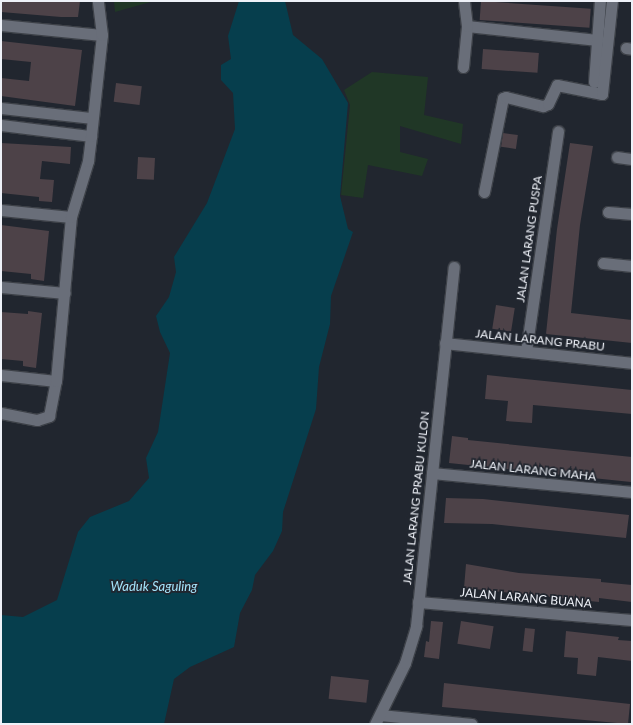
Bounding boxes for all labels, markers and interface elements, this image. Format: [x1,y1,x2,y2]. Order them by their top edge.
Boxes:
street label: JALAN LARANG PUSPA [513,175,545,303]
street label: JALAN LARANG PRABU [475,326,605,354]
street label: JALAN LARANG PRABU KULON [400,411,432,585]
street label: JALAN LARANG MAHA [469,456,597,484]
water label: Waduk Saguling [111,578,197,594]
street label: JALAN LARANG BUANA [459,585,593,611]

